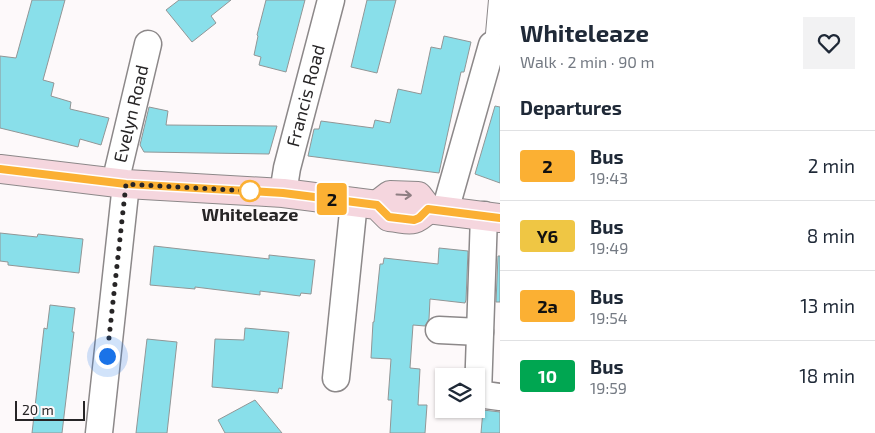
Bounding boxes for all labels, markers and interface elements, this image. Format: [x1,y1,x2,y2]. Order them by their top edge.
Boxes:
button: heart [803,17,855,69]
text: Whiteleaze [520,18,649,47]
street label: Francis Road [281,42,329,149]
text: Walk · 2 min · 90 m [520,52,655,71]
street label: Evelyn Road [108,63,153,165]
text: Departures [520,96,622,119]
text: Bus [590,145,624,168]
text: 2 min [808,154,855,177]
text: 2 [542,155,553,177]
text: 19:43 [590,168,628,187]
marker: Whiteleaze [239,180,261,202]
line badge: 2 [316,183,348,215]
text: 2 [327,188,337,210]
one-way arrow [396,190,412,199]
place label: Whiteleaze [202,203,298,225]
text: Bus [590,215,624,238]
text: 8 min [807,224,855,247]
text: Y6 [537,225,558,247]
text: 19:49 [590,238,628,257]
text: Bus [590,285,624,308]
text: 13 min [800,294,855,317]
text: 2a [537,295,558,317]
text: 19:54 [590,308,628,327]
your location [95,344,120,369]
text: Bus [590,355,624,378]
text: 18 min [799,364,855,387]
text: 10 [538,365,557,387]
map controls [435,368,485,418]
button: layers [435,368,485,418]
text: 19:59 [590,378,627,397]
scale bar [15,398,85,421]
text: 20 m [22,401,54,418]

